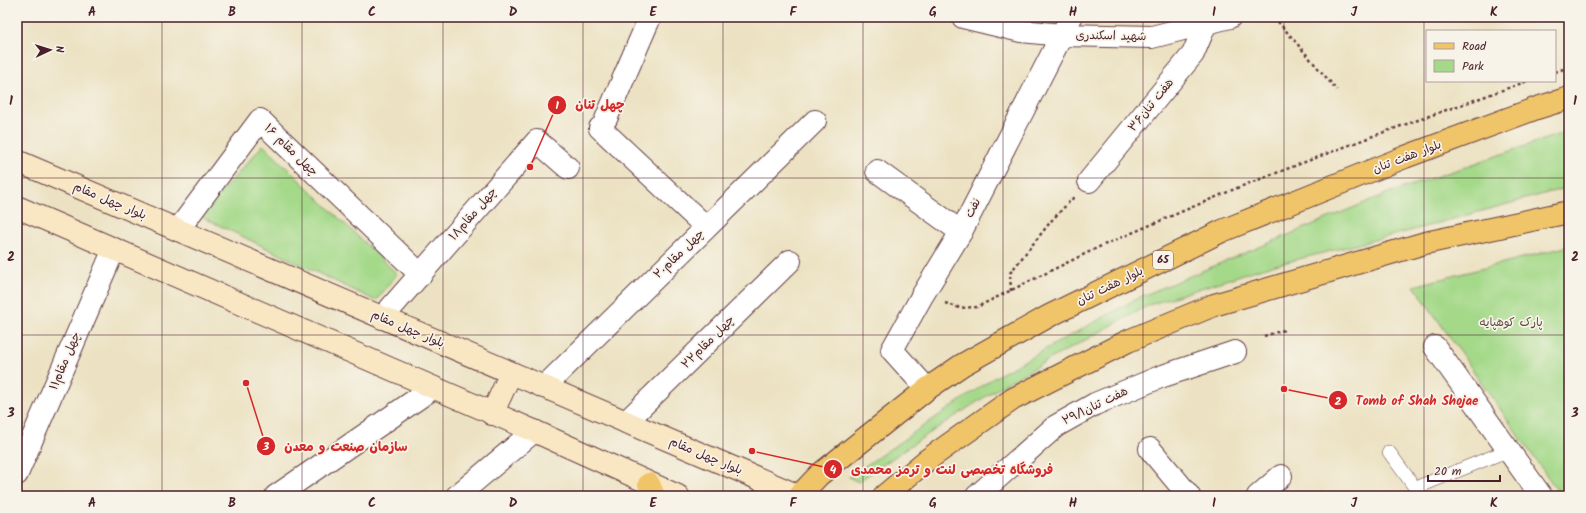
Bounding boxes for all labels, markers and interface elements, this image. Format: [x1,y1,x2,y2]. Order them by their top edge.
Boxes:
text: A [88,2,96,23]
text: B [228,2,236,23]
text: C [368,2,376,23]
text: D [509,2,518,23]
text: E [649,2,657,23]
text: F [789,2,797,23]
text: G [929,2,937,23]
text: H [1069,2,1078,23]
text: I [1212,2,1216,23]
text: J [1351,2,1358,23]
text: K [1490,2,1498,23]
street label: شهید اسکندری [1075,26,1147,46]
north arrow [30,30,70,70]
legend [1426,30,1556,82]
text: Road [1462,37,1487,56]
text: N [50,45,68,54]
text: Park [1462,57,1484,76]
street label: هفت تنان۳۶ [1123,74,1179,136]
text: 1 [9,91,13,112]
text: 1 [1573,91,1577,112]
callout: چهل تنان [547,92,633,117]
text: چهل تنان [575,95,625,116]
text: 1 [555,96,559,115]
street label: چهل مقام ۱۶ [259,119,323,181]
street label: بلوار هفت تنان [1370,135,1444,179]
street label: بلوار چهل مقام [70,177,150,225]
street label: ۱۸چهل مقام [444,183,502,245]
street label: نفت [960,195,986,221]
street label: چهل مقام۲۰ [649,225,709,283]
text: 2 [7,247,15,268]
text: 2 [1571,247,1579,268]
road number: 65 [1153,251,1173,269]
street label: بلوار هفت تنان [1073,262,1147,310]
street label: بلوار چهل مقام [368,305,448,353]
street label: چهل مقام۲۲ [677,311,739,373]
park label: پارک کوهپایه [1479,313,1543,332]
street label: چهل مقام۱۱ [44,329,86,393]
street label: ۲۹/۱هفت تنان [1059,382,1132,430]
callout: Tomb of Shah Shojae [1328,388,1486,413]
text: Tomb of Shah Shojae [1356,391,1479,412]
text: 2 [1335,392,1342,411]
text: 3 [6,403,15,424]
text: 3 [1570,403,1579,424]
street label: بلوار چهل مقام [666,432,746,480]
callout: سازمان صنعت و معدن [256,434,415,459]
text: 3 [262,437,270,456]
text: سازمان صنعت و معدن [284,437,408,458]
callout: فروشگاه تخصصی لنت و ترمز محمدی [823,457,1061,482]
scale bar [1428,457,1500,483]
text: 4 [830,460,837,479]
text: فروشگاه تخصصی لنت و ترمز محمدی [851,460,1053,481]
text: 20 m [1434,462,1462,481]
text: A [88,493,96,513]
text: B [228,493,236,513]
text: C [368,493,376,513]
text: D [509,493,518,513]
text: E [649,493,657,513]
text: F [789,493,797,513]
text: G [929,493,937,513]
text: H [1069,493,1078,513]
text: I [1212,493,1216,513]
text: J [1351,493,1358,513]
text: K [1490,493,1498,513]

